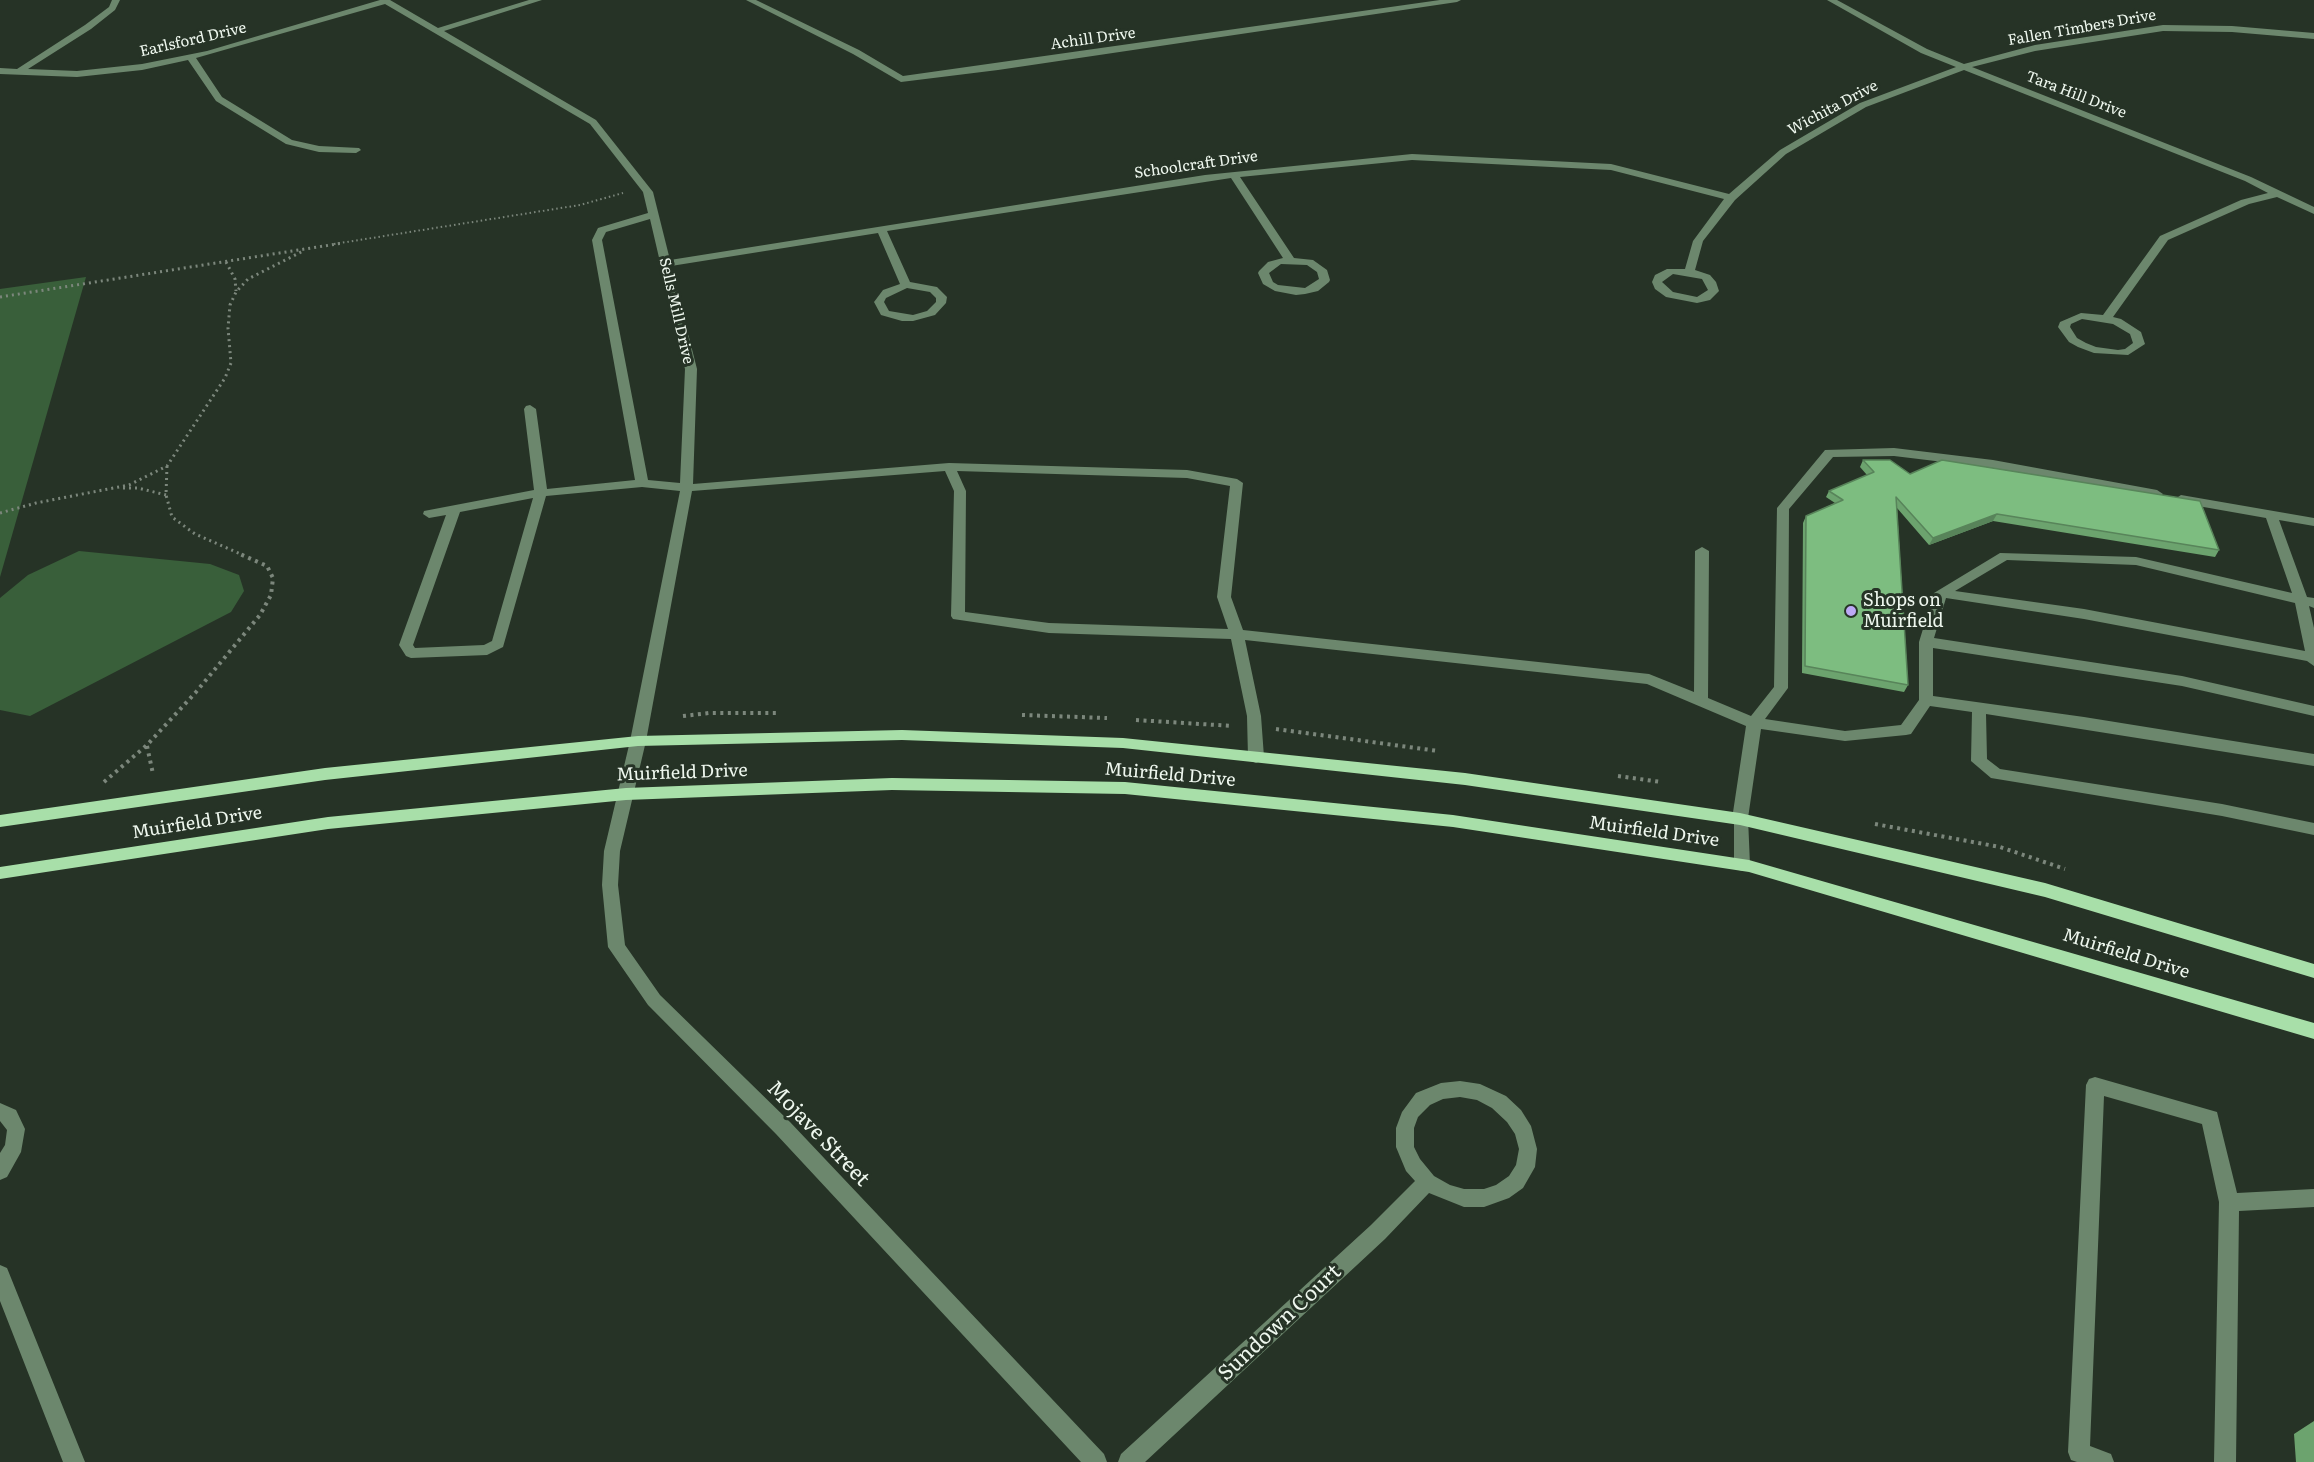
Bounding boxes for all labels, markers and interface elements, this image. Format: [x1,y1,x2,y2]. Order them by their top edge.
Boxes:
street label: Fallen Timbers Drive [2006,6,2158,50]
street label: Earlsford Drive [138,19,248,61]
street label: Achill Drive [1049,24,1137,54]
street label: Tara Hill Drive [2023,68,2129,122]
street label: Wichita Drive [1785,77,1881,139]
street label: Schoolcraft Drive [1133,147,1259,183]
street label: Sells Mill Drive [655,256,697,366]
place label: Shops on Muirfield [1863,590,1944,632]
marker: Shops on Muirfield [1844,604,1858,618]
street label: Muirfield Drive [1104,759,1236,791]
street label: Muirfield Drive [616,760,748,786]
street label: Muirfield Drive [130,802,264,844]
street label: Muirfield Drive [1587,812,1721,852]
street label: Muirfield Drive [2060,924,2192,984]
street label: Mojave Street [761,1076,875,1192]
street label: Sundown Court [1213,1260,1347,1386]

